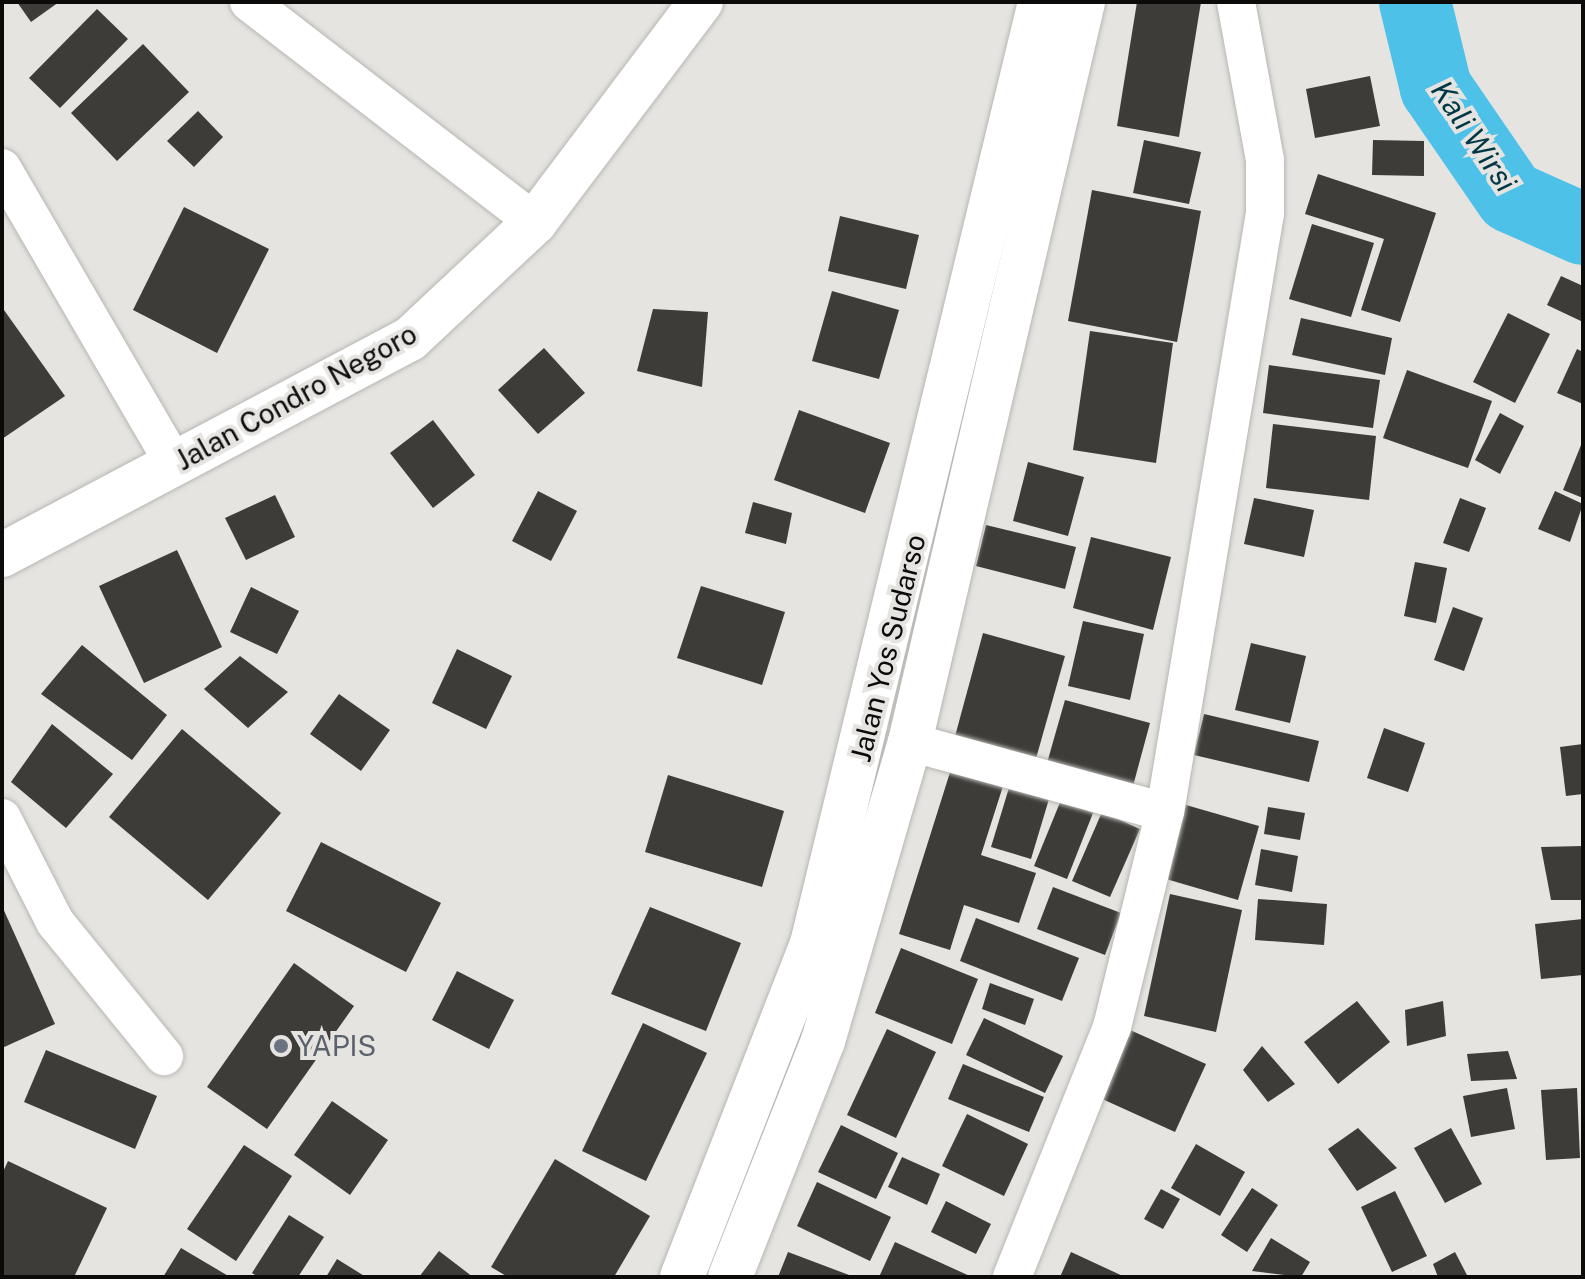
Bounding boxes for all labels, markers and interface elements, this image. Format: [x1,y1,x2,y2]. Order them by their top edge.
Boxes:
water label: Kali Wirsi [1424,73,1524,199]
street label: Jalan Condro Negoro [169,317,423,477]
street label: Jalan Yos Sudarso [843,531,933,765]
place label: YAPIS [297,1029,376,1063]
marker: YAPIS [272,1037,290,1055]

